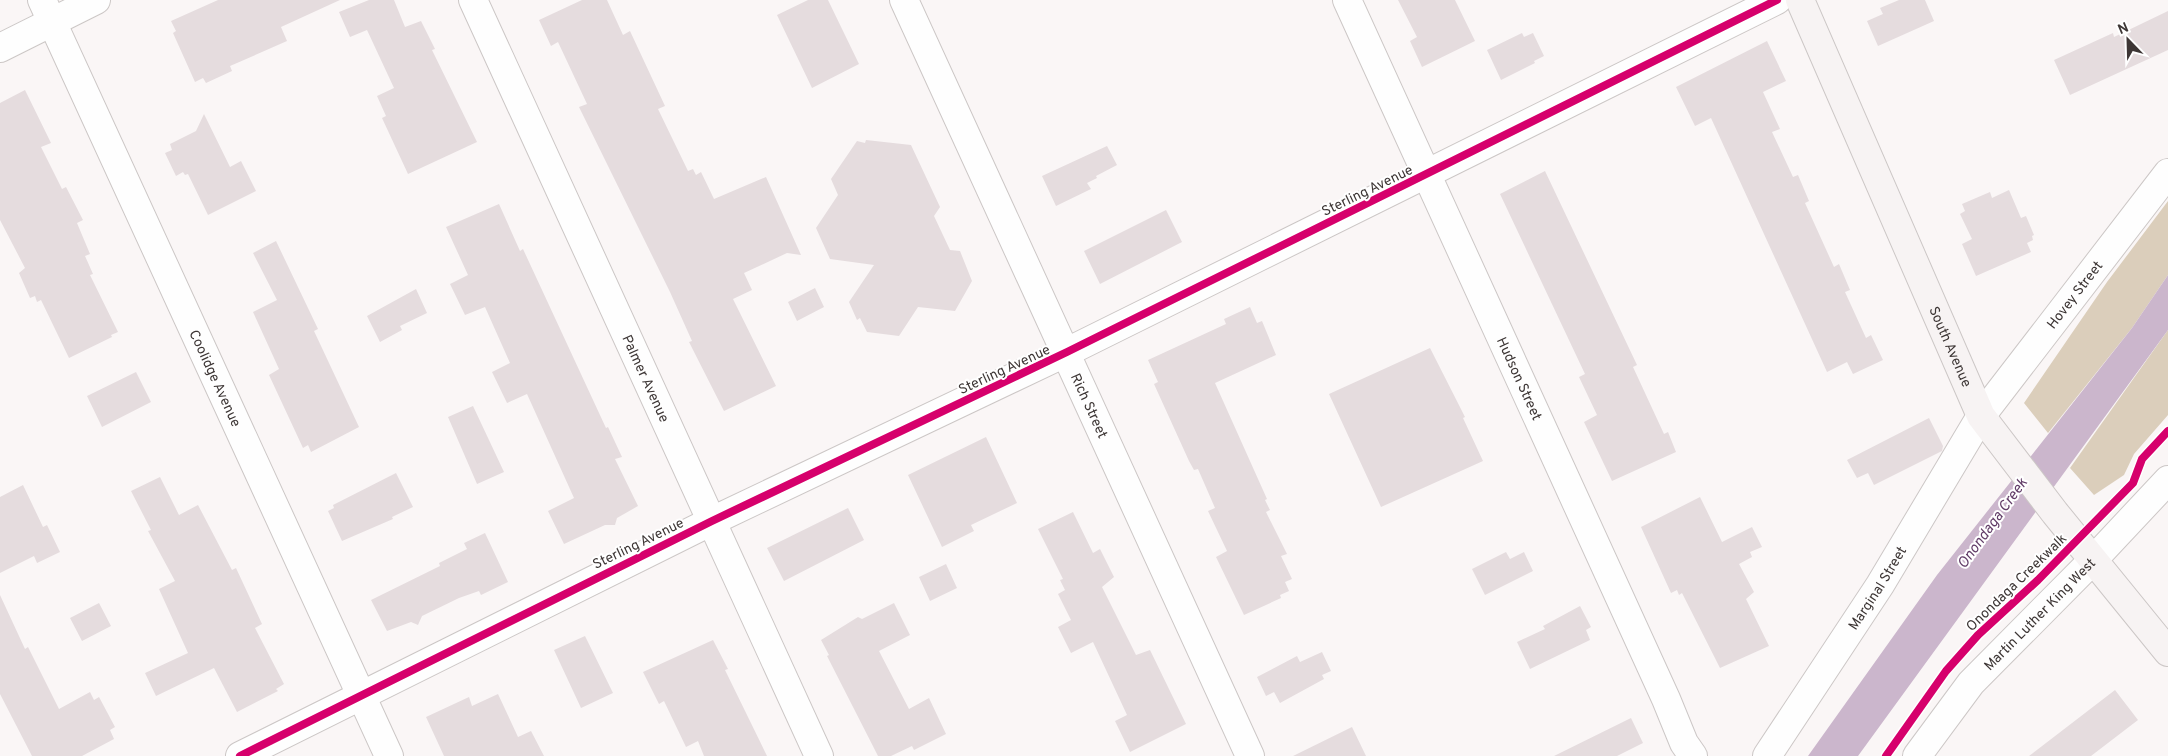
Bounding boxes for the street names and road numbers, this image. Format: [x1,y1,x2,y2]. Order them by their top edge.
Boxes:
street label: Sterling Avenue [1319,162,1416,221]
street label: Hovey Street [2044,258,2107,333]
street label: South Avenue [1924,304,1974,390]
street label: Coolidge Avenue [185,327,244,430]
street label: Palmer Avenue [617,332,672,425]
street label: Hudson Street [1492,335,1545,423]
street label: Sterling Avenue [956,342,1053,399]
street label: Rich Street [1066,371,1110,441]
street label: Sterling Avenue [590,515,687,574]
street label: Onondaga Creekwalk [1963,531,2071,635]
street label: Marginal Street [1846,544,1911,634]
street label: Martin Luther King West [1981,555,2100,675]

